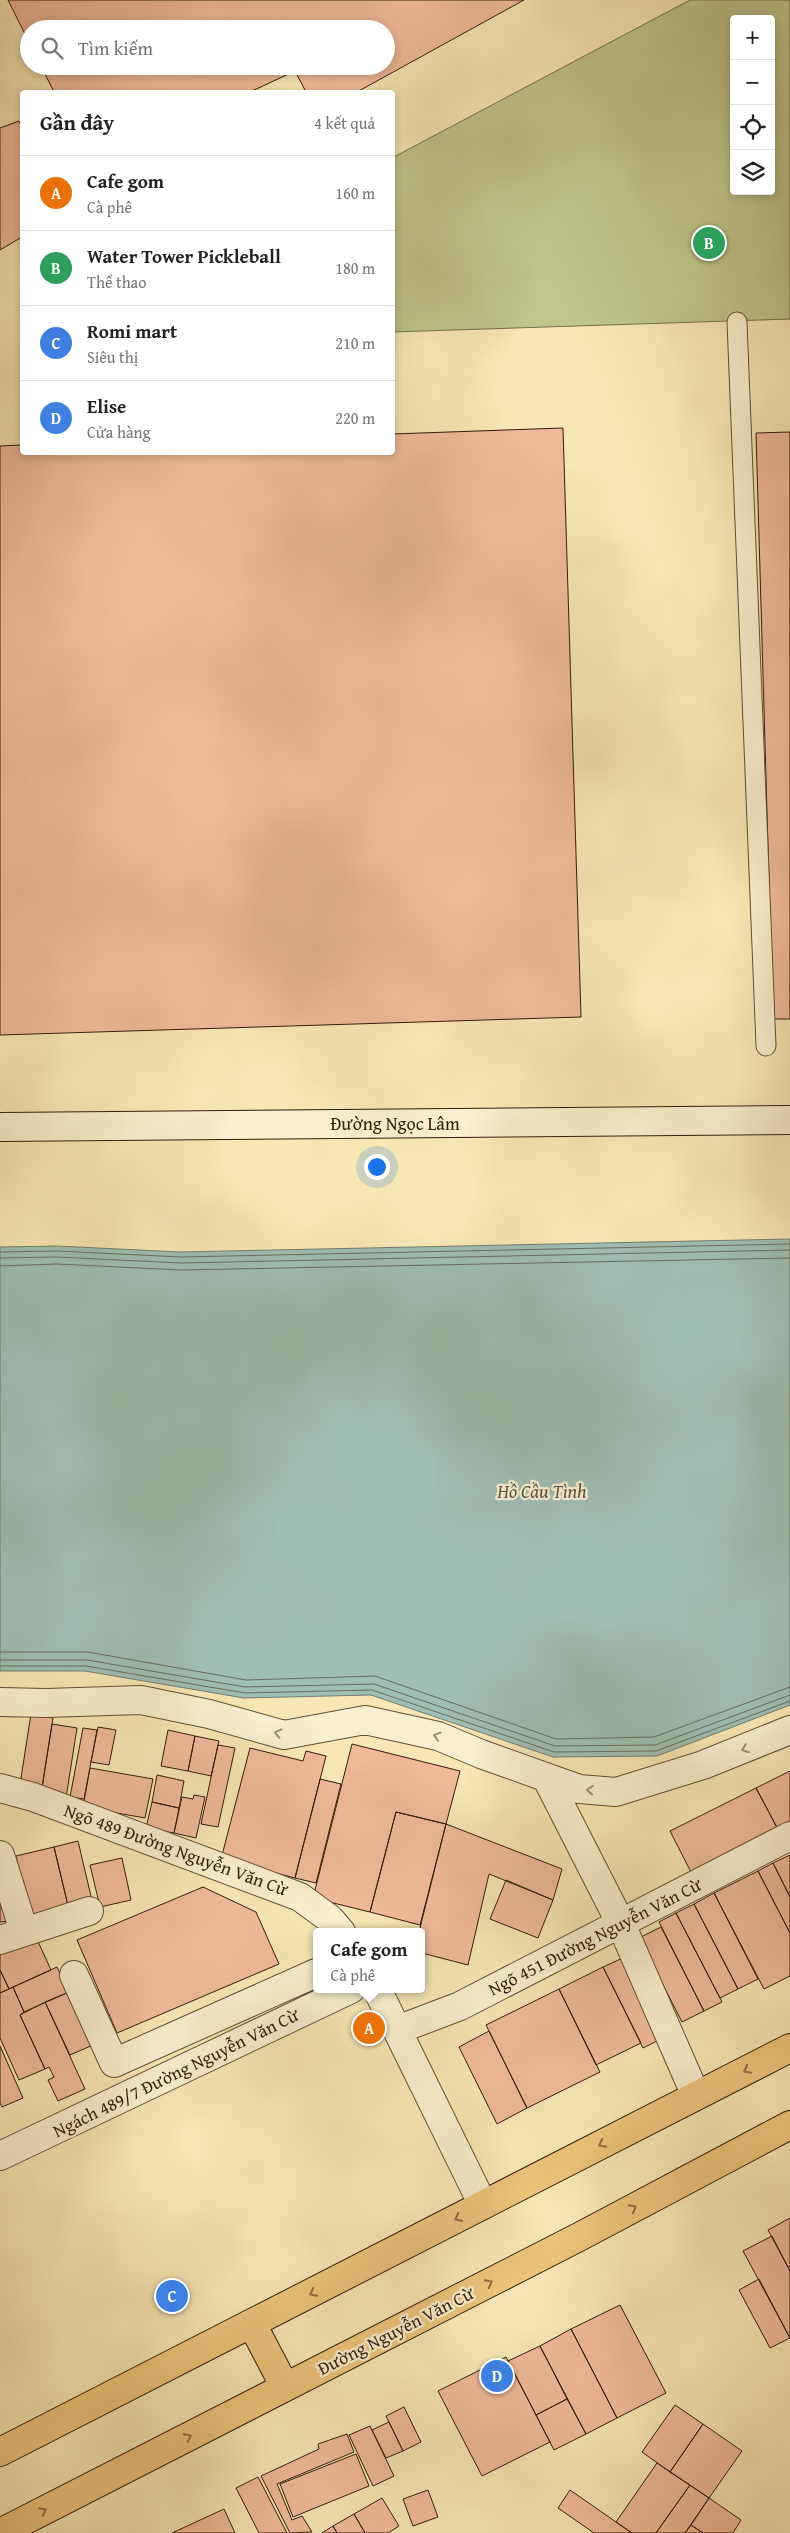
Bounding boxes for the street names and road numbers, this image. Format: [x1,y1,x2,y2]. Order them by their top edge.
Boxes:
street label: Đường Ngọc Lâm [330,1110,460,1137]
street label: Ngõ 489 Đường Nguyễn Văn Cừ [60,1796,293,1903]
street label: Ngõ 451 Đường Nguyễn Văn Cừ [483,1871,707,2002]
street label: Ngách 489/7 Đường Nguyễn Văn Cừ [48,2001,304,2144]
street label: Đường Nguyễn Văn Cừ [313,2279,479,2382]

